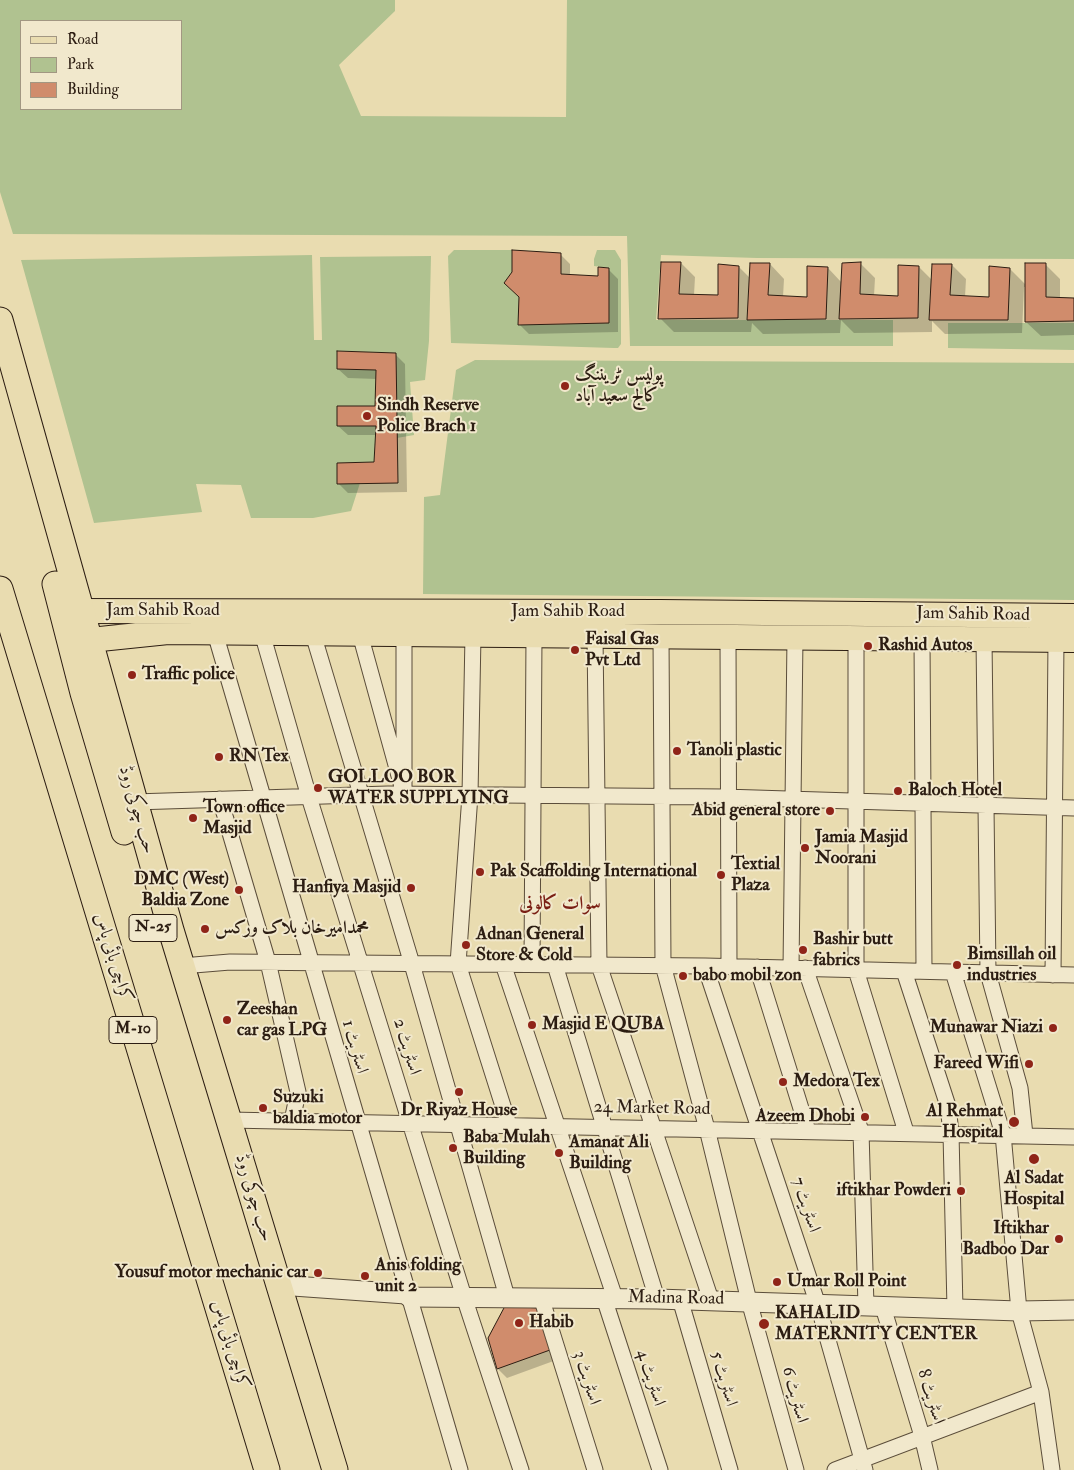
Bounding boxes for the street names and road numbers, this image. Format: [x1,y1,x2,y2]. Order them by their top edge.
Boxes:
street label: Jam Sahib Road [106,600,220,622]
street label: Jam Sahib Road [511,601,625,623]
street label: Jam Sahib Road [916,603,1030,627]
street label: حب چوکی روڈ [113,763,159,857]
street label: کراچی بائی پاس [88,911,136,1005]
road number: N-25 [129,914,177,941]
road number: M-10 [109,1016,157,1044]
street label: اسٹریٹ 2 [387,1016,425,1078]
street label: اسٹریٹ 1 [336,1018,372,1076]
street label: 24 Market Road [593,1097,711,1121]
street label: حب چوکی روڈ [229,1151,277,1245]
street label: اسٹریٹ 7 [786,1175,824,1235]
street label: Madina Road [628,1287,724,1311]
street label: کراچی بائی پاس [205,1298,253,1392]
street label: اسٹریٹ 4 [631,1347,669,1409]
street label: اسٹریٹ 3 [568,1348,604,1408]
street label: اسٹریٹ 5 [705,1349,741,1409]
street label: اسٹریٹ 6 [776,1364,812,1426]
street label: اسٹریٹ 8 [911,1367,949,1427]

